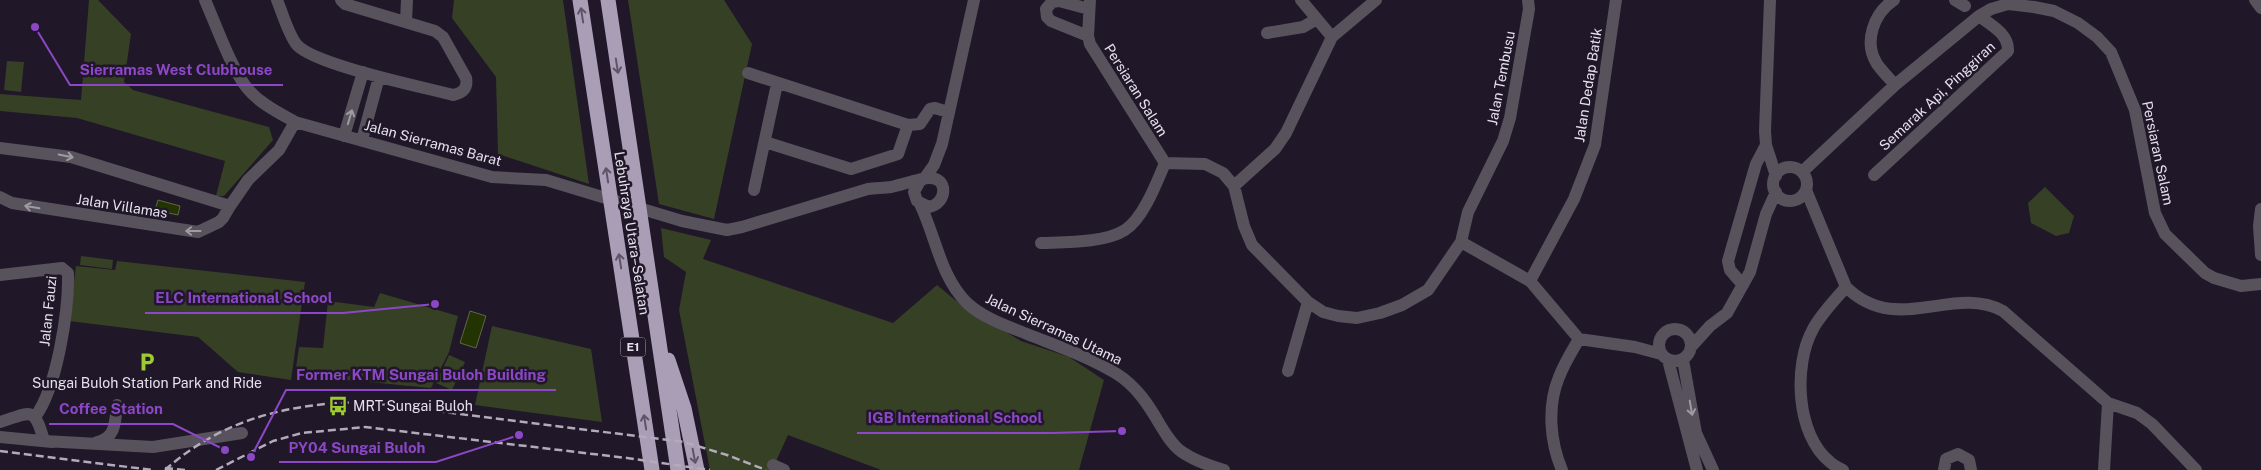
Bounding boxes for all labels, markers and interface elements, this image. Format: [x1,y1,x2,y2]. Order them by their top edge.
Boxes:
one-way arrow [577,7,587,23]
street label: Jalan Dedap Batik [1571,27,1605,143]
street label: Jalan Tembusu [1484,30,1518,126]
street label: Semarak Api, Pinggiran [1876,38,1998,154]
street label: Persiaran Salam [1101,41,1171,139]
callout: Sierramas West Clubhouse [70,55,283,85]
one-way arrow [613,57,623,73]
text: Sierramas West Clubhouse [80,61,272,78]
street label: Persiaran Salam [2139,100,2177,206]
one-way arrow [345,109,355,125]
street label: Jalan Sierramas Barat [363,117,503,169]
street label: Lebuhraya Utara–Selatan [611,150,653,316]
one-way arrow [57,152,73,161]
one-way arrow [601,167,611,183]
street label: Jalan Villamas [75,191,169,221]
one-way arrow [24,201,40,211]
one-way arrow [185,226,201,236]
one-way arrow [615,254,625,270]
street label: Jalan Fauzi [36,275,60,347]
callout: ELC International School [145,283,343,313]
text: ELC International School [155,289,333,306]
street label: Jalan Sierramas Utama [983,290,1125,368]
road number: E1 [620,338,646,357]
parking icon: Sungai Buloh Station Park and Ride [136,351,158,373]
callout: Former KTM Sungai Buloh Building [286,360,556,390]
text: Former KTM Sungai Buloh Building [296,366,547,383]
place label: Sungai Buloh Station Park and Ride [32,375,262,391]
callout: Coffee Station [49,394,173,424]
bus stop icon: MRT Sungai Buloh [327,395,349,417]
place label: MRT Sungai Buloh [353,398,473,414]
one-way arrow [1687,399,1697,415]
text: Coffee Station [59,400,163,417]
callout: IGB International School [857,403,1052,433]
text: IGB International School [868,409,1042,426]
one-way arrow [639,414,649,430]
callout: PY04 Sungai Buloh [279,432,436,462]
text: PY04 Sungai Buloh [289,439,426,456]
one-way arrow [690,448,699,464]

